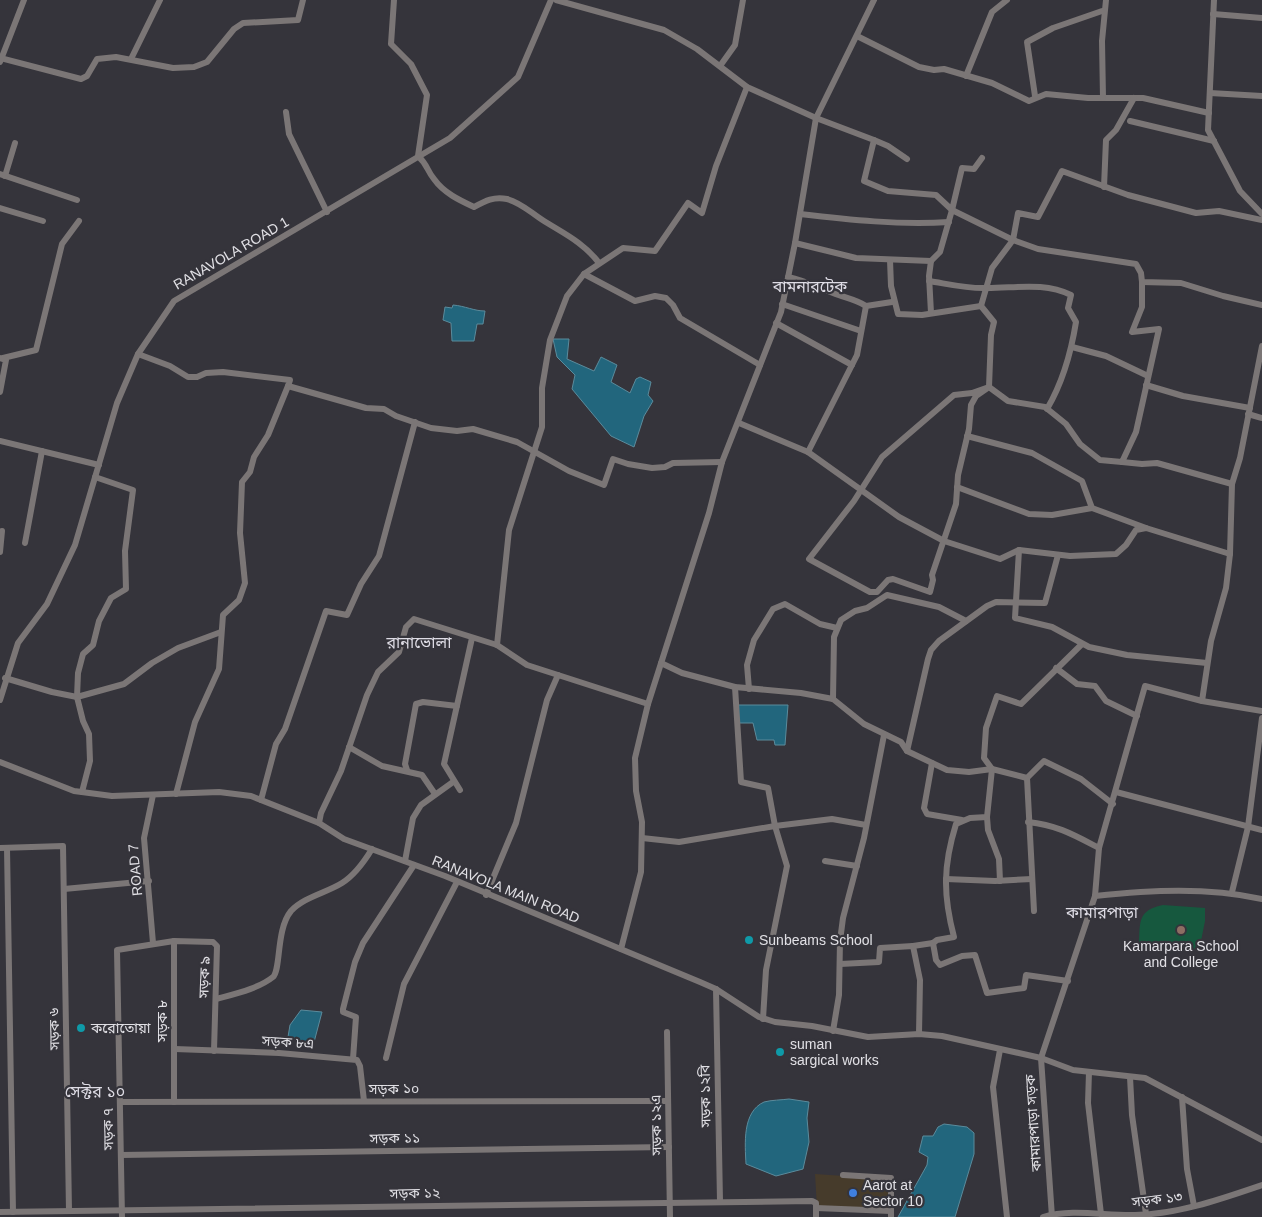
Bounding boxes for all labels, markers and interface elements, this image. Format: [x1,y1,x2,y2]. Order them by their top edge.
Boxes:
street label: RANAVOLA ROAD 1 [171,213,292,293]
district label: বামনারটেক [772,277,848,295]
district label: রানাভোলা [386,634,452,651]
street label: ROAD 7 [125,843,145,897]
street label: RANAVOLA MAIN ROAD [430,852,582,926]
district label: কামারপাড়া [1065,904,1139,921]
marker: Kamarpara School and College [1175,924,1187,936]
place label: Sunbeams School [759,932,873,948]
marker: Sunbeams School [743,934,755,946]
place label: Kamarpara School and College [1123,938,1239,970]
street label: সড়ক ৯ [195,956,213,999]
street label: সড়ক ৮ [154,1000,170,1043]
street label: সড়ক ৬ [46,1008,62,1051]
place label: করোতোয়া [90,1020,151,1036]
marker: করোতোয়া [75,1022,87,1034]
street label: সড়ক ৮এ [260,1032,315,1052]
place label: suman sargical works [790,1036,879,1068]
marker: suman sargical works [774,1046,786,1058]
street label: সড়ক ১২বি [696,1064,714,1128]
street label: কামারপাড়া সড়ক [1022,1073,1044,1173]
street label: সড়ক ১০ [368,1081,419,1097]
district label: সেক্টর ১০ [65,1082,125,1100]
street label: সড়ক ১২এ [647,1095,665,1156]
street label: সড়ক ৭ [100,1108,116,1151]
street label: সড়ক ১১ [369,1130,420,1146]
place label: Aarot at Sector 10 [863,1177,923,1209]
street label: সড়ক ১২ [389,1185,441,1201]
marker: Aarot at Sector 10 [847,1187,859,1199]
street label: সড়ক ১৩ [1130,1188,1183,1210]

